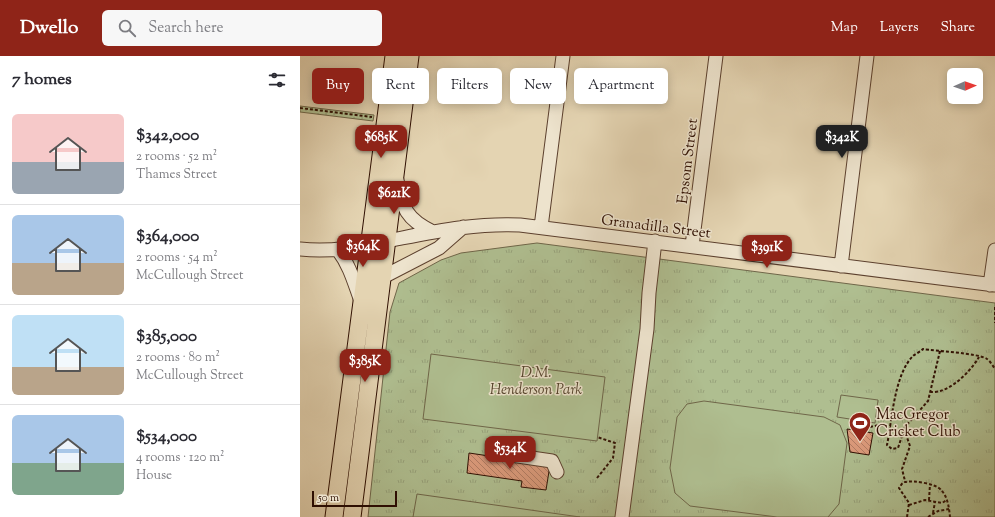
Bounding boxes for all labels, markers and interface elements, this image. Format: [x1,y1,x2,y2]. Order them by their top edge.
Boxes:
search box [102,10,382,46]
text: Dwello [20,15,78,42]
icon: search [116,17,138,39]
text: Search here [148,18,224,39]
text: Map [831,18,858,38]
text: Layers [880,18,918,38]
text: Share [940,18,975,38]
text: 7 homes [12,68,72,92]
chip: Buy [312,68,364,104]
chip: Rent [372,68,429,104]
chip: Filters [437,68,502,104]
chip: New [510,68,566,104]
chip: Apartment [574,68,668,104]
north arrow [947,68,983,104]
map controls [947,68,983,104]
icon: filters [266,69,288,91]
street label: Epsom Street [673,117,704,205]
text: $342,000 [136,124,199,148]
pin: $685K [353,125,409,159]
pin: $342K [814,125,870,159]
text: $685K [364,129,398,147]
text: $342K [825,129,859,147]
icon: home [44,130,92,178]
text: 2 rooms · 52 m² [136,148,217,166]
text: Thames Street [136,166,217,184]
pin: $621K [366,181,422,215]
text: $621K [377,185,411,203]
street label: Granadilla Street [600,210,712,245]
text: $364,000 [136,225,199,249]
icon: home [44,231,92,279]
pin: $364K [335,234,391,268]
pin: $391K [739,235,795,269]
text: $364K [346,238,380,256]
text: $391K [751,239,783,257]
text: 2 rooms · 54 m² [136,249,218,267]
text: McCullough Street [136,267,243,285]
text: $385,000 [136,325,197,349]
icon: home [44,331,92,379]
text: 2 rooms · 80 m² [136,349,220,367]
pin: $385K [337,349,393,383]
text: $385K [349,353,381,371]
park label: D.M. Henderson Park [490,363,582,401]
text: McCullough Street [136,367,243,385]
place label: MacGregor Cricket Club [876,405,960,443]
sports icon: MacGregor Cricket Club [847,410,873,443]
text: $534,000 [136,425,197,449]
icon: home [44,431,92,479]
pin: $534K [482,436,538,470]
text: $534K [494,440,526,458]
text: 4 rooms · 120 m² [136,449,224,467]
text: House [136,467,172,485]
scale bar [312,489,397,508]
text: 50 m [318,490,339,506]

